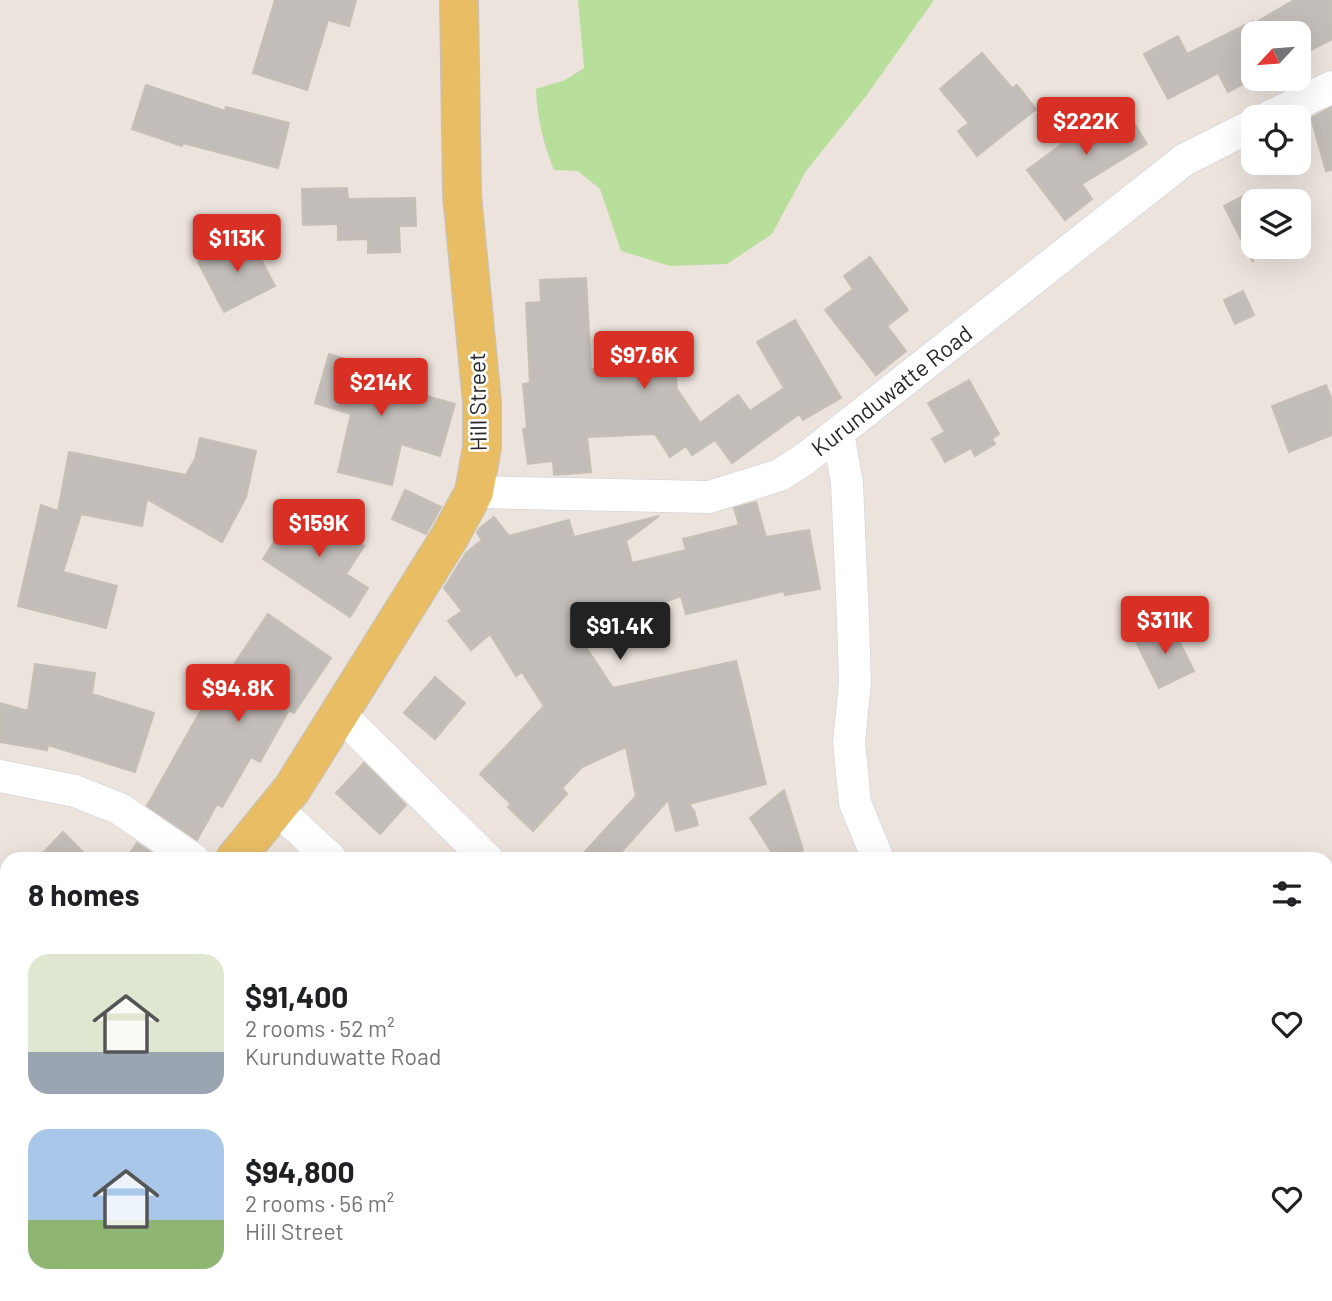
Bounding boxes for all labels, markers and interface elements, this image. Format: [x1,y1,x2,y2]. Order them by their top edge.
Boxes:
north arrow [1241,21,1311,91]
map controls [1241,21,1311,259]
pin: $222K [1037,97,1135,157]
button: locate [1241,105,1311,175]
text: $222K [1053,106,1119,134]
button: layers [1241,189,1311,259]
pin: $113K [188,215,286,274]
text: $113K [209,223,265,251]
street label: Kurunduwatte Road [805,319,977,462]
pin: $97.6K [587,332,701,391]
text: $97.6K [610,340,678,368]
street label: Hill Street [462,352,492,452]
pin: $214K [332,358,430,418]
text: $214K [350,367,412,395]
pin: $159K [270,500,368,559]
text: $159K [289,508,349,536]
pin: $311K [1116,596,1214,656]
pin: $91.4K [563,602,677,662]
text: $311K [1137,605,1193,633]
text: $91.4K [586,611,654,639]
pin: $94.8K [181,664,295,724]
text: $94.8K [202,673,274,701]
icon: filters [1268,875,1306,913]
text: 8 homes [28,876,139,912]
text: $91,400 [245,978,348,1014]
icon: home [84,982,168,1066]
icon: heart [1268,1005,1306,1043]
text: 2 rooms · 52 m² [245,1014,395,1042]
text: Kurunduwatte Road [245,1042,441,1070]
text: $94,800 [245,1153,355,1189]
icon: home [84,1157,168,1241]
icon: heart [1268,1180,1306,1218]
text: 2 rooms · 56 m² [245,1189,394,1217]
text: Hill Street [245,1217,344,1245]

